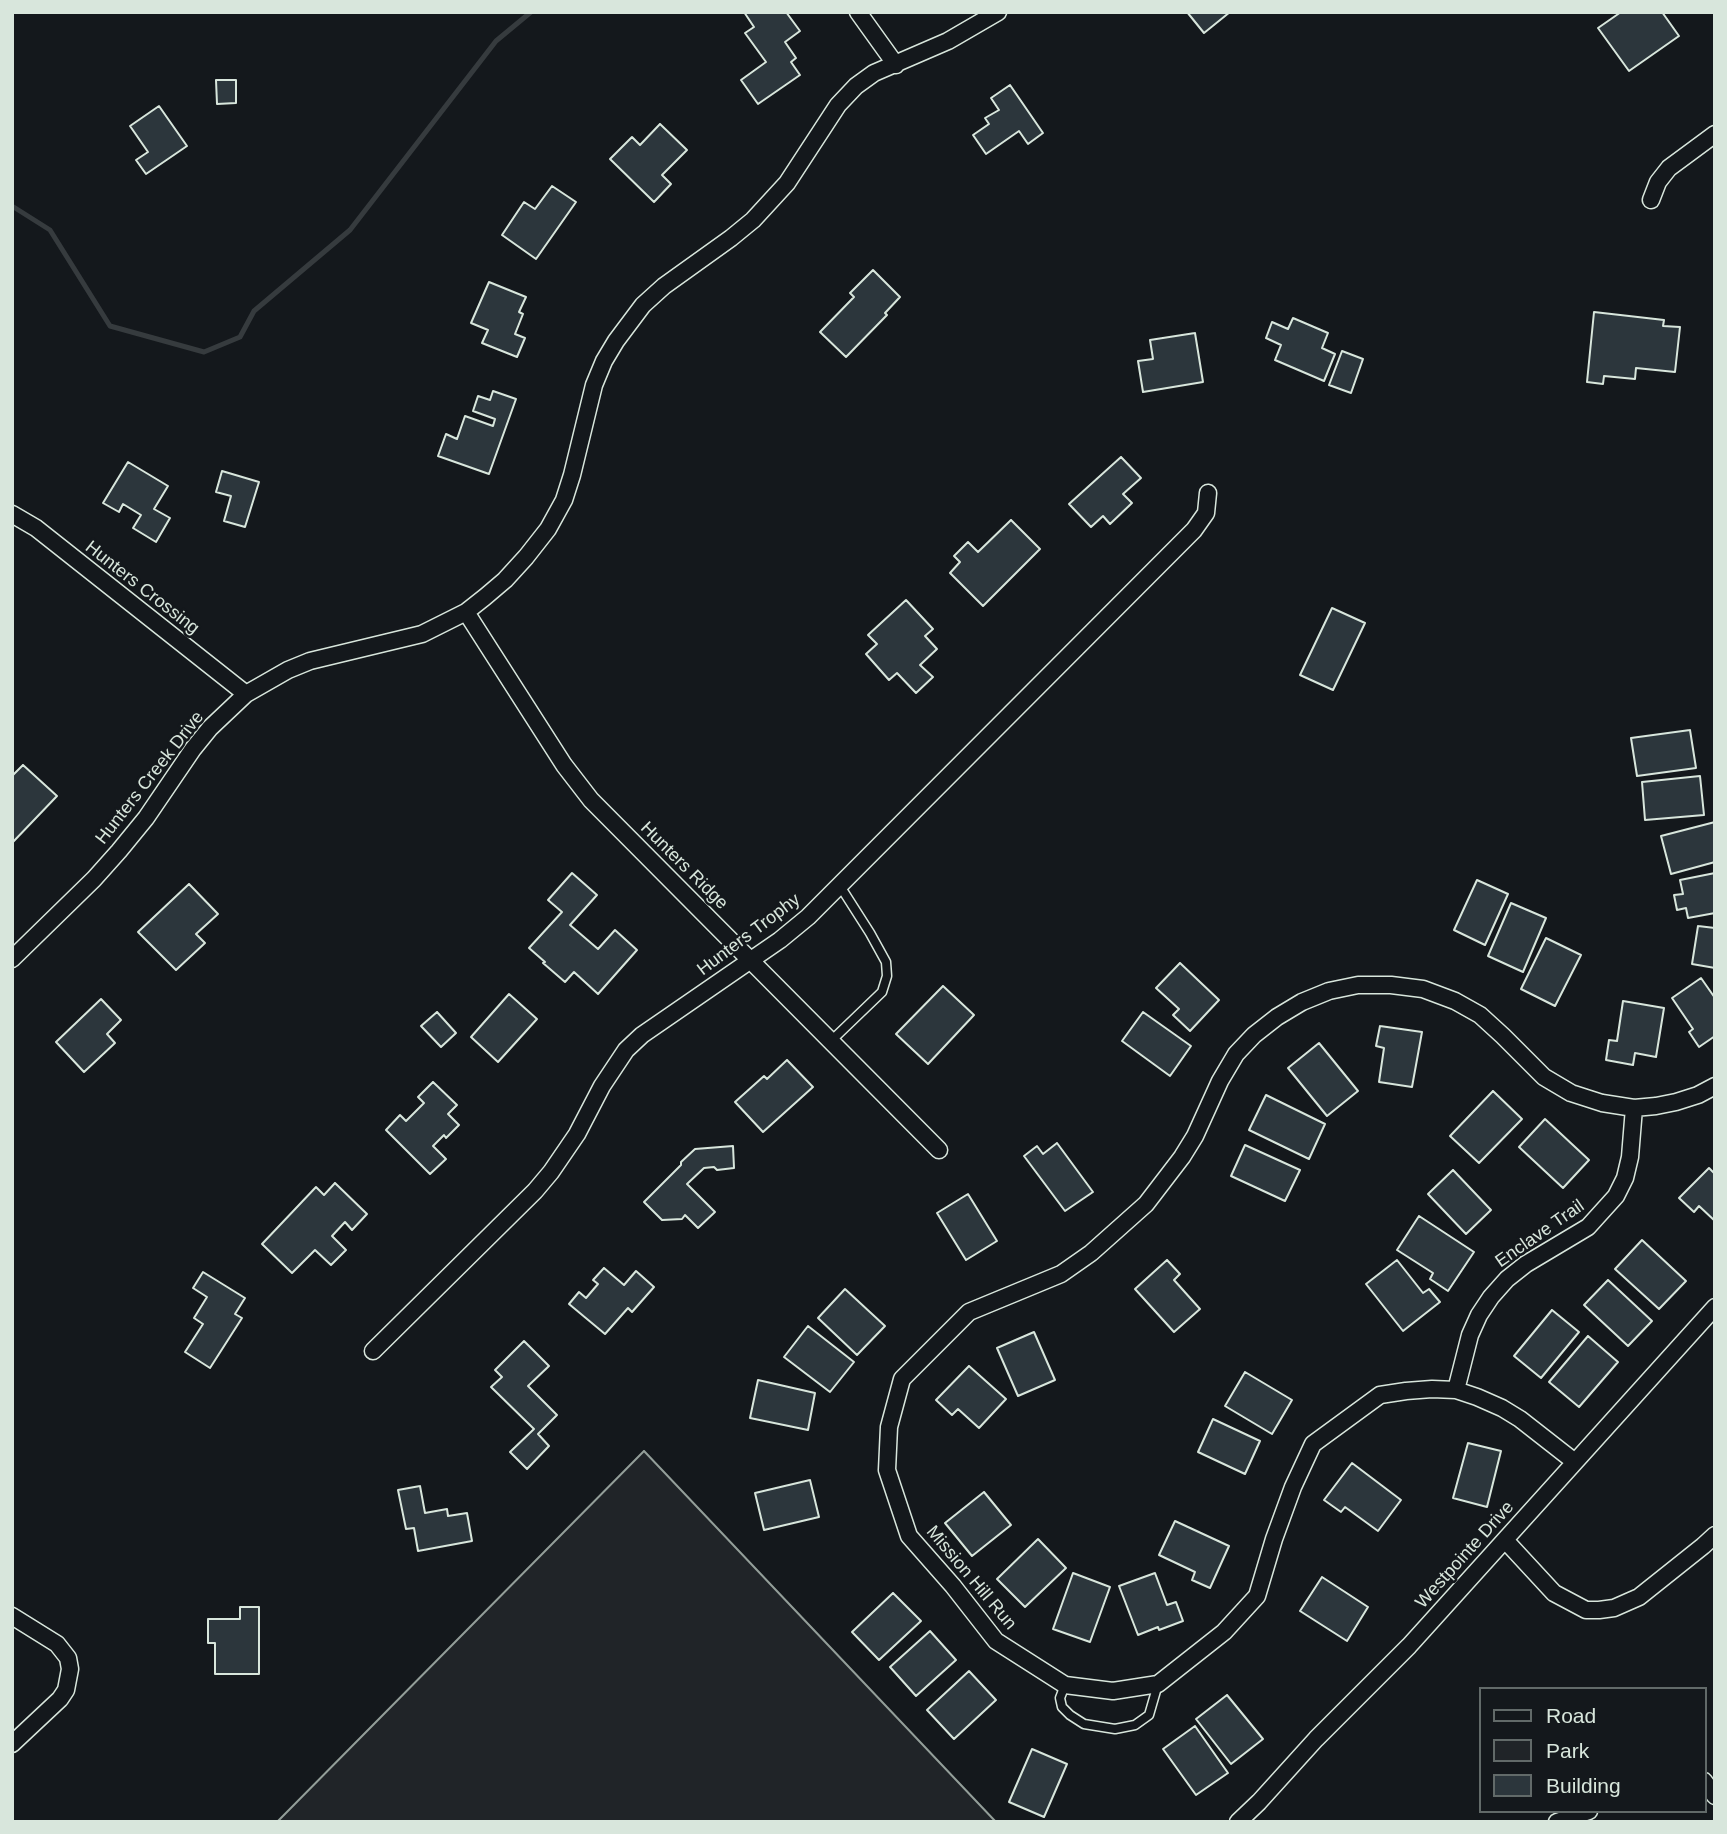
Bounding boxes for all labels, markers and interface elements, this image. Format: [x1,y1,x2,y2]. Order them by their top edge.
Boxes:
street label: Hunters Crossing [81,537,203,639]
street label: Hunters Creek Drive [91,707,209,849]
street label: Hunters Ridge [636,818,732,914]
street label: Hunters Trophy [693,889,805,981]
street label: Enclave Trail [1491,1196,1589,1272]
street label: Westpointe Drive [1411,1497,1519,1613]
street label: Mission Hill Run [921,1522,1021,1634]
legend [1478,1687,1706,1813]
text: Road [1546,1704,1596,1727]
text: Park [1546,1739,1589,1762]
text: Building [1546,1774,1621,1797]

